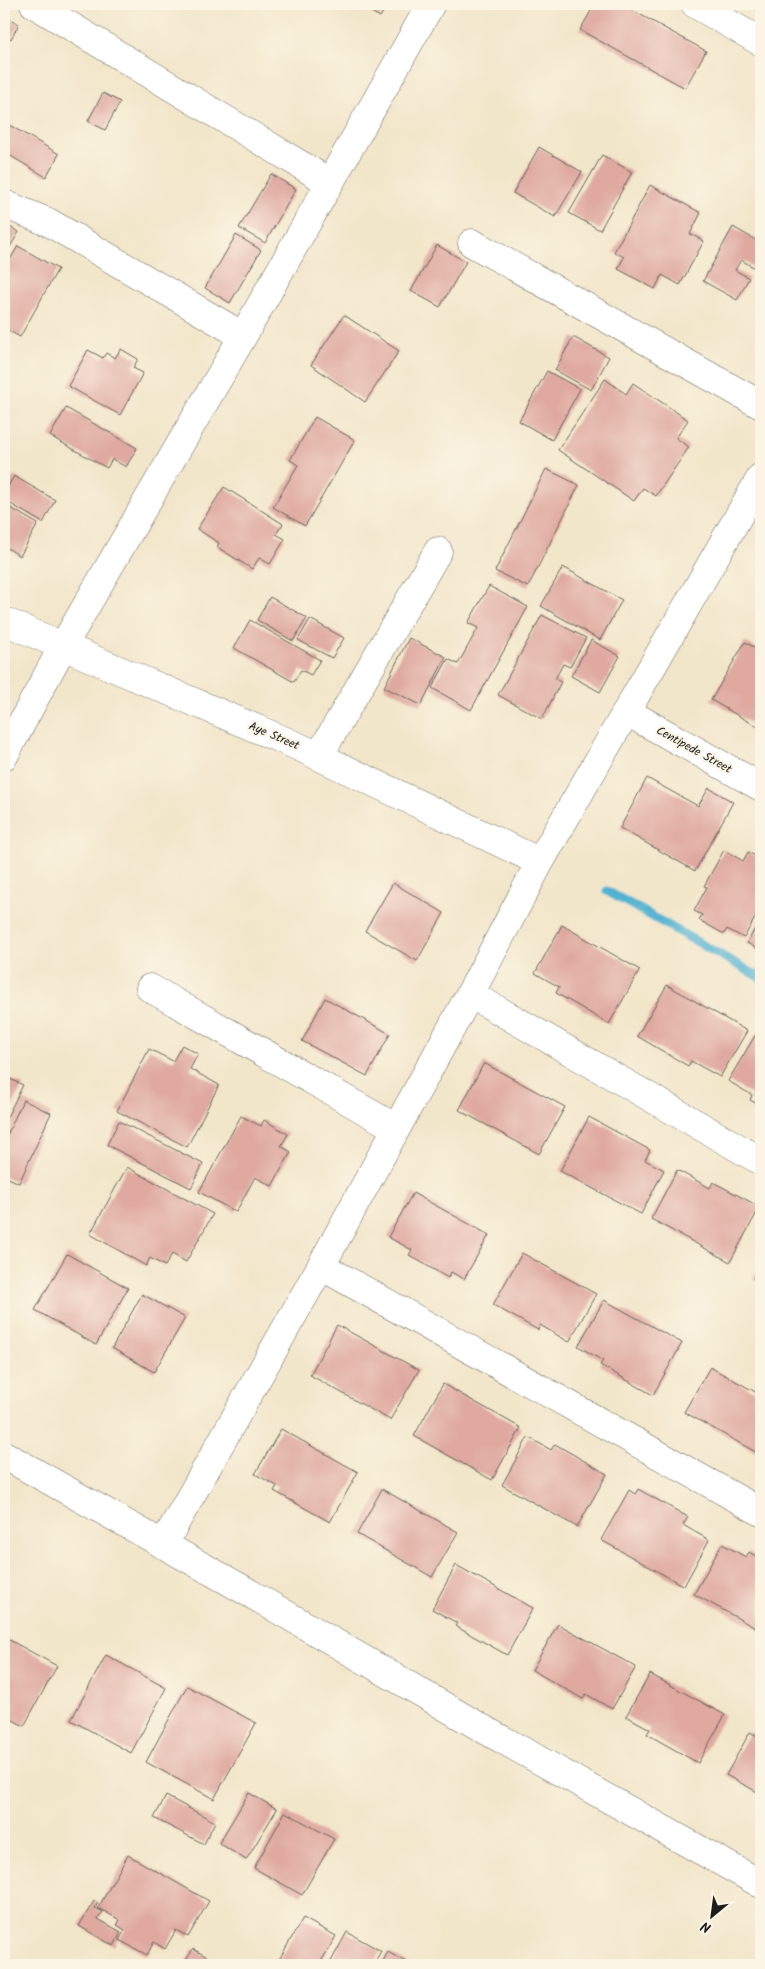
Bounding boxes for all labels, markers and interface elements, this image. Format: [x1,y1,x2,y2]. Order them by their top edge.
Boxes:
street label: Aye Street [246,717,303,755]
street label: Centipede Street [653,721,736,779]
north arrow [688,1892,738,1942]
text: N [697,1915,715,1938]

